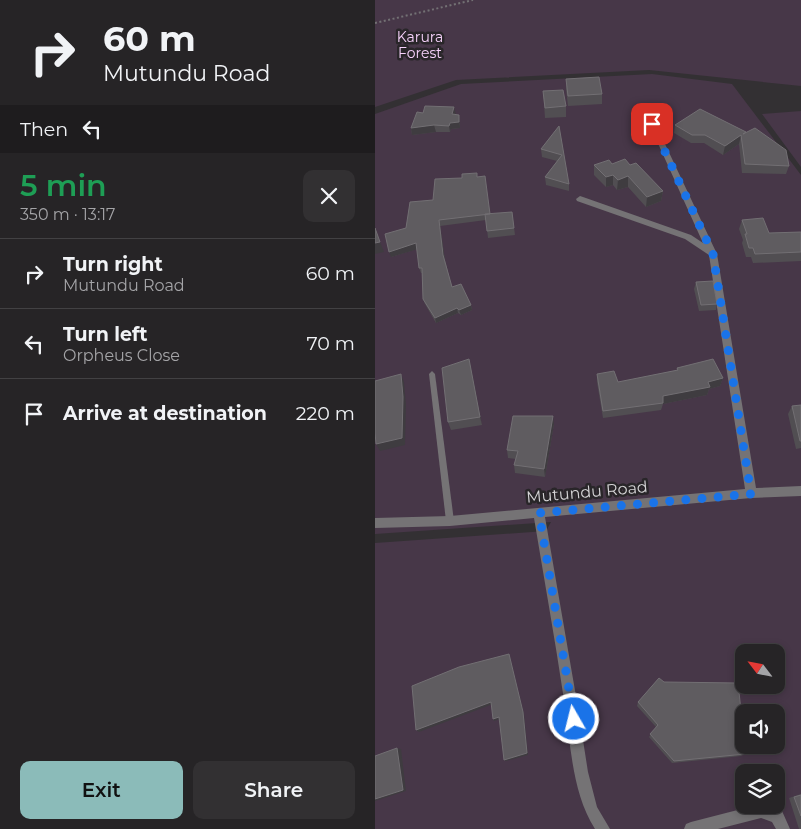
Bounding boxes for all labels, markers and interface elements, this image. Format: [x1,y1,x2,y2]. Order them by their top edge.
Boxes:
text: 60 m [103,17,196,60]
icon: right [20,20,85,85]
park label: Karura Forest [397,28,443,62]
text: Mutundu Road [103,60,270,87]
pin [631,103,673,145]
icon: arrive [638,110,666,138]
icon: left [78,115,106,143]
text: Then [20,118,68,141]
text: 5 min [20,167,107,204]
button: close [303,170,355,222]
text: 350 m · 13:17 [20,205,116,224]
text: Turn right [63,253,163,276]
icon: right [20,260,48,288]
text: 60 m [306,262,355,285]
text: Mutundu Road [63,276,185,295]
text: Turn left [63,323,148,346]
icon: left [20,330,48,358]
text: 70 m [306,332,355,355]
text: Orpheus Close [63,346,180,365]
icon: arrive [20,400,48,428]
text: Arrive at destination [63,402,267,425]
text: 220 m [296,402,355,425]
street label: Mutundu Road [526,477,648,507]
north arrow [735,644,785,694]
map controls [735,644,785,814]
position arrow [547,692,599,744]
button: sound [735,704,785,754]
button: Exit [20,761,183,819]
button: Share [193,761,355,819]
button: layers [735,764,785,814]

